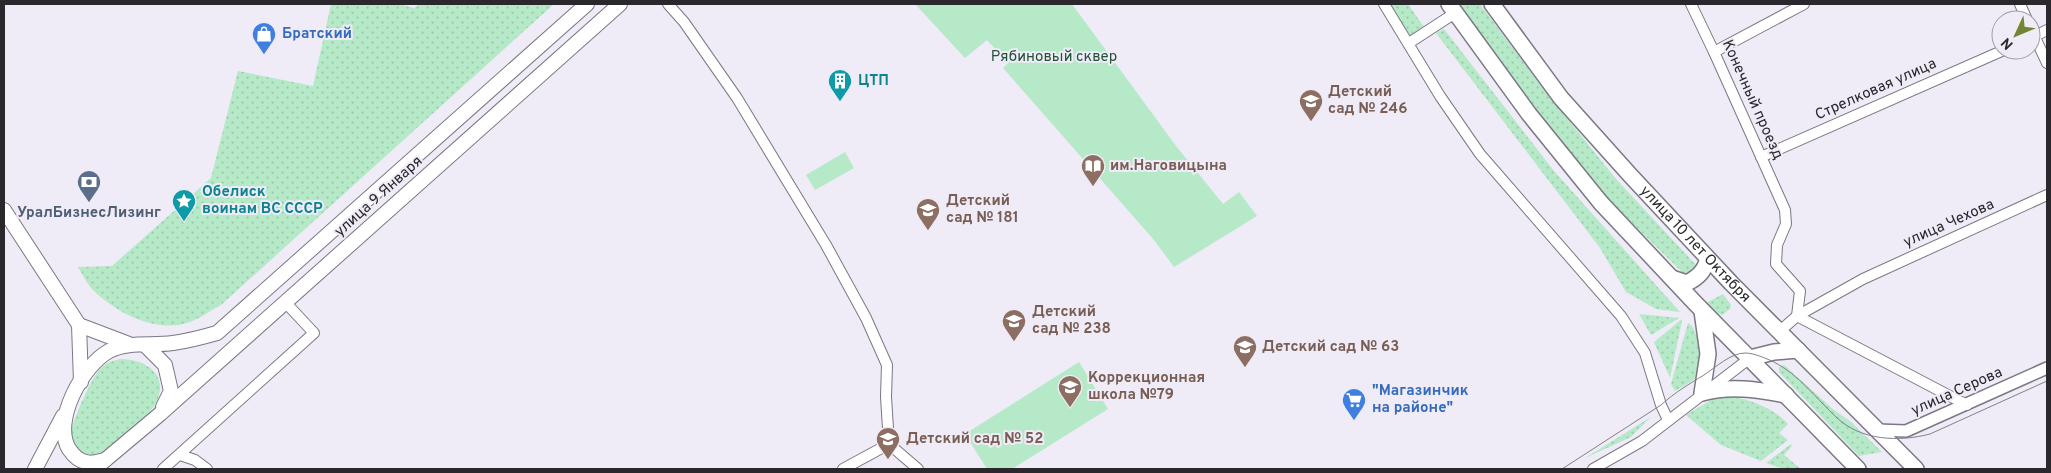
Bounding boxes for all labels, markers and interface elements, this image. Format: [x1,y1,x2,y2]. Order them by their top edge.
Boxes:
north arrow [1991,10,2041,60]
shop icon: Братский [251,21,277,55]
place label: Братский [282,25,352,44]
text: N [1998,33,2017,53]
street label: Конечный проезд [1717,37,1787,163]
park label: Рябиновый сквер [991,48,1117,67]
street label: Стрелковая улица [1812,55,1940,125]
building icon: ЦТП [827,68,853,102]
place label: ЦТП [858,72,889,91]
place label: Детский сад № 246 [1328,83,1407,119]
school or university icon: Детский сад № 246 [1298,88,1324,122]
street label: улица 9 Января [331,152,427,242]
library icon: им.Наговицына [1080,153,1106,187]
place label: им.Наговицына [1110,157,1227,176]
bank icon: УралБизнесЛизинг [76,169,102,203]
street label: улица 10 лет Октября [1636,182,1755,307]
place label: Обелиск воинам ВС СССР [202,183,323,219]
place icon: Обелиск воинам ВС СССР [171,188,197,222]
place label: Детский сад № 181 [946,192,1019,228]
street label: улица Чехова [1901,196,1997,252]
school or university icon: Детский сад № 181 [915,197,941,231]
place label: УралБизнесЛизинг [17,204,161,223]
place label: Детский сад № 238 [1032,303,1111,339]
school or university icon: Детский сад № 238 [1001,308,1027,342]
school or university icon: Детский сад № 63 [1232,334,1258,368]
place label: Детский сад № 63 [1262,338,1399,357]
street label: улица Серова [1908,363,2006,421]
place label: Коррекционная школа №79 [1088,369,1205,405]
school or university icon: Коррекционная школа №79 [1057,374,1083,408]
place label: "Магазинчик на районе" [1372,382,1469,418]
supermarket icon: "Магазинчик на районе" [1341,387,1367,421]
school or university icon: Детский сад № 52 [875,426,901,460]
place label: Детский сад № 52 [906,430,1043,449]

